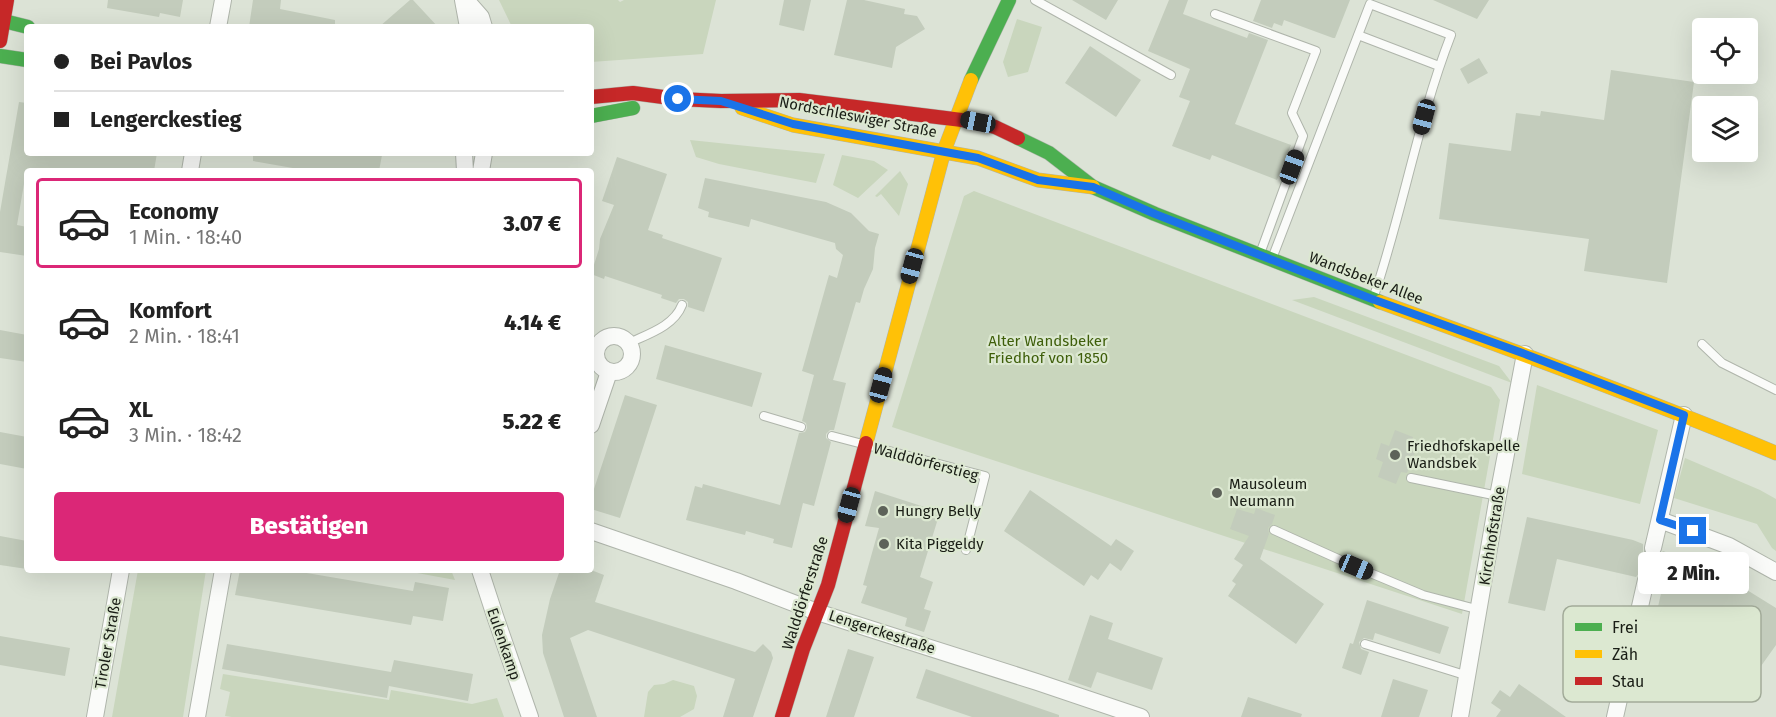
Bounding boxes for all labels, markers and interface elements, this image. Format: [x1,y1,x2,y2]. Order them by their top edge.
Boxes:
map controls [1692,18,1758,162]
button: locate [1692,18,1758,84]
text: Bei Pavlos [90,48,192,75]
route start [664,85,691,112]
street label: Nordschleswiger Straße [778,93,938,141]
button: layers [1692,96,1758,162]
car [1411,97,1437,137]
text: Lengerckestieg [90,106,242,133]
car [959,110,997,134]
car [1277,147,1307,187]
icon: car [57,196,111,250]
text: Economy [129,198,218,225]
text: 3.07 € [503,210,561,237]
text: 1 Min. · 18:40 [129,225,242,249]
car [899,246,925,286]
street label: Wandsbeker Allee [1306,248,1426,308]
icon: car [57,295,111,349]
text: Komfort [129,297,212,324]
text: 4.14 € [504,309,561,336]
text: 2 Min. · 18:41 [129,324,240,348]
park label: Alter Wandsbeker Friedhof von 1850 [988,332,1108,367]
car [868,365,894,405]
icon: car [57,394,111,448]
text: XL [129,396,153,423]
text: 5.22 € [503,408,561,435]
text: 3 Min. · 18:42 [129,423,242,447]
place label: Friedhofskapelle Wandsbek [1407,437,1520,472]
street label: Walddörferstieg [872,439,981,485]
marker: Friedhofskapelle Wandsbek [1388,448,1402,462]
place label: Mausoleum Neumann [1229,475,1307,510]
car [836,485,862,525]
street label: Kirchhofstraße [1475,485,1509,587]
marker: Mausoleum Neumann [1210,486,1224,500]
button: Bestätigen [54,492,564,561]
place label: Hungry Belly [895,502,982,520]
marker: Hungry Belly [876,504,890,518]
route end [1679,517,1706,544]
street label: Walddörferstraße [778,534,832,652]
place label: Kita Piggeldy [896,535,984,553]
marker: Kita Piggeldy [877,537,891,551]
car [1336,552,1376,582]
callout: 2 Min. [1638,552,1748,594]
text: 2 Min. [1667,561,1720,585]
street label: Tiroler Straße [91,596,125,690]
street label: Eulenkamp [483,606,525,682]
street label: Lengerckestraße [826,606,938,658]
legend [1563,606,1761,702]
text: Frei [1612,618,1638,637]
text: Zäh [1612,645,1638,664]
text: Stau [1612,672,1644,691]

